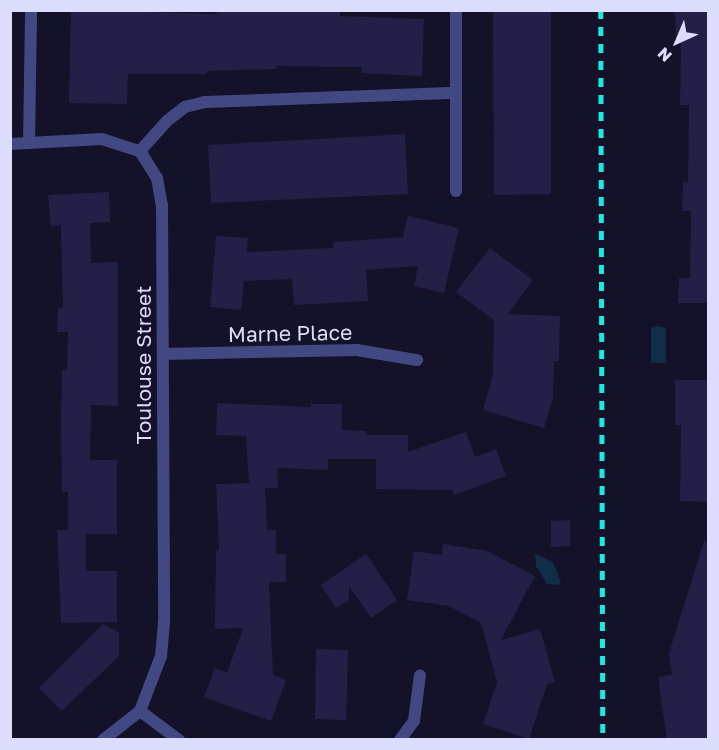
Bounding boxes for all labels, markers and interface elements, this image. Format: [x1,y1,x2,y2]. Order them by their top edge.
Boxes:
north arrow [647,12,707,72]
text: N [653,44,676,66]
street label: Toulouse Street [130,286,156,444]
street label: Marne Place [228,319,352,347]

